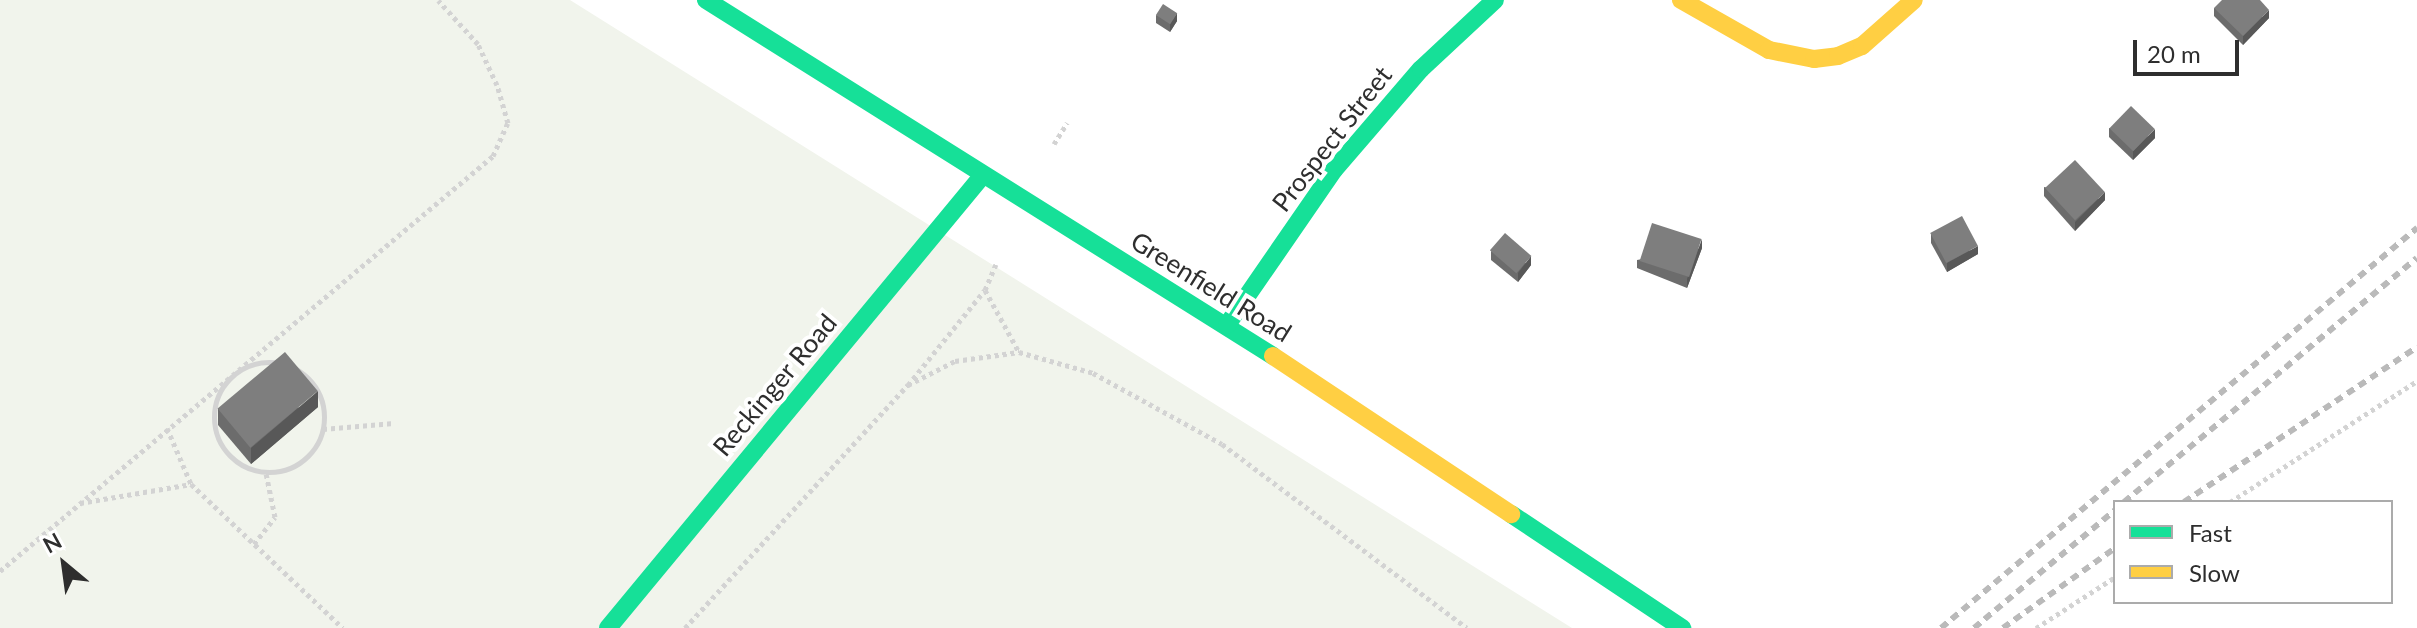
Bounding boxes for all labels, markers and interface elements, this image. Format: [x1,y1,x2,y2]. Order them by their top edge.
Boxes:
scale bar [2137,24,2243,74]
text: 20 m [2147,39,2201,68]
street label: Prospect Street [1266,60,1398,218]
street label: Greenfield Road [1125,225,1297,349]
street label: Reckinger Road [706,307,844,463]
legend [2113,500,2393,604]
text: Fast [2189,518,2232,547]
north arrow [24,524,104,604]
text: N [38,527,66,558]
text: Slow [2189,558,2240,587]

